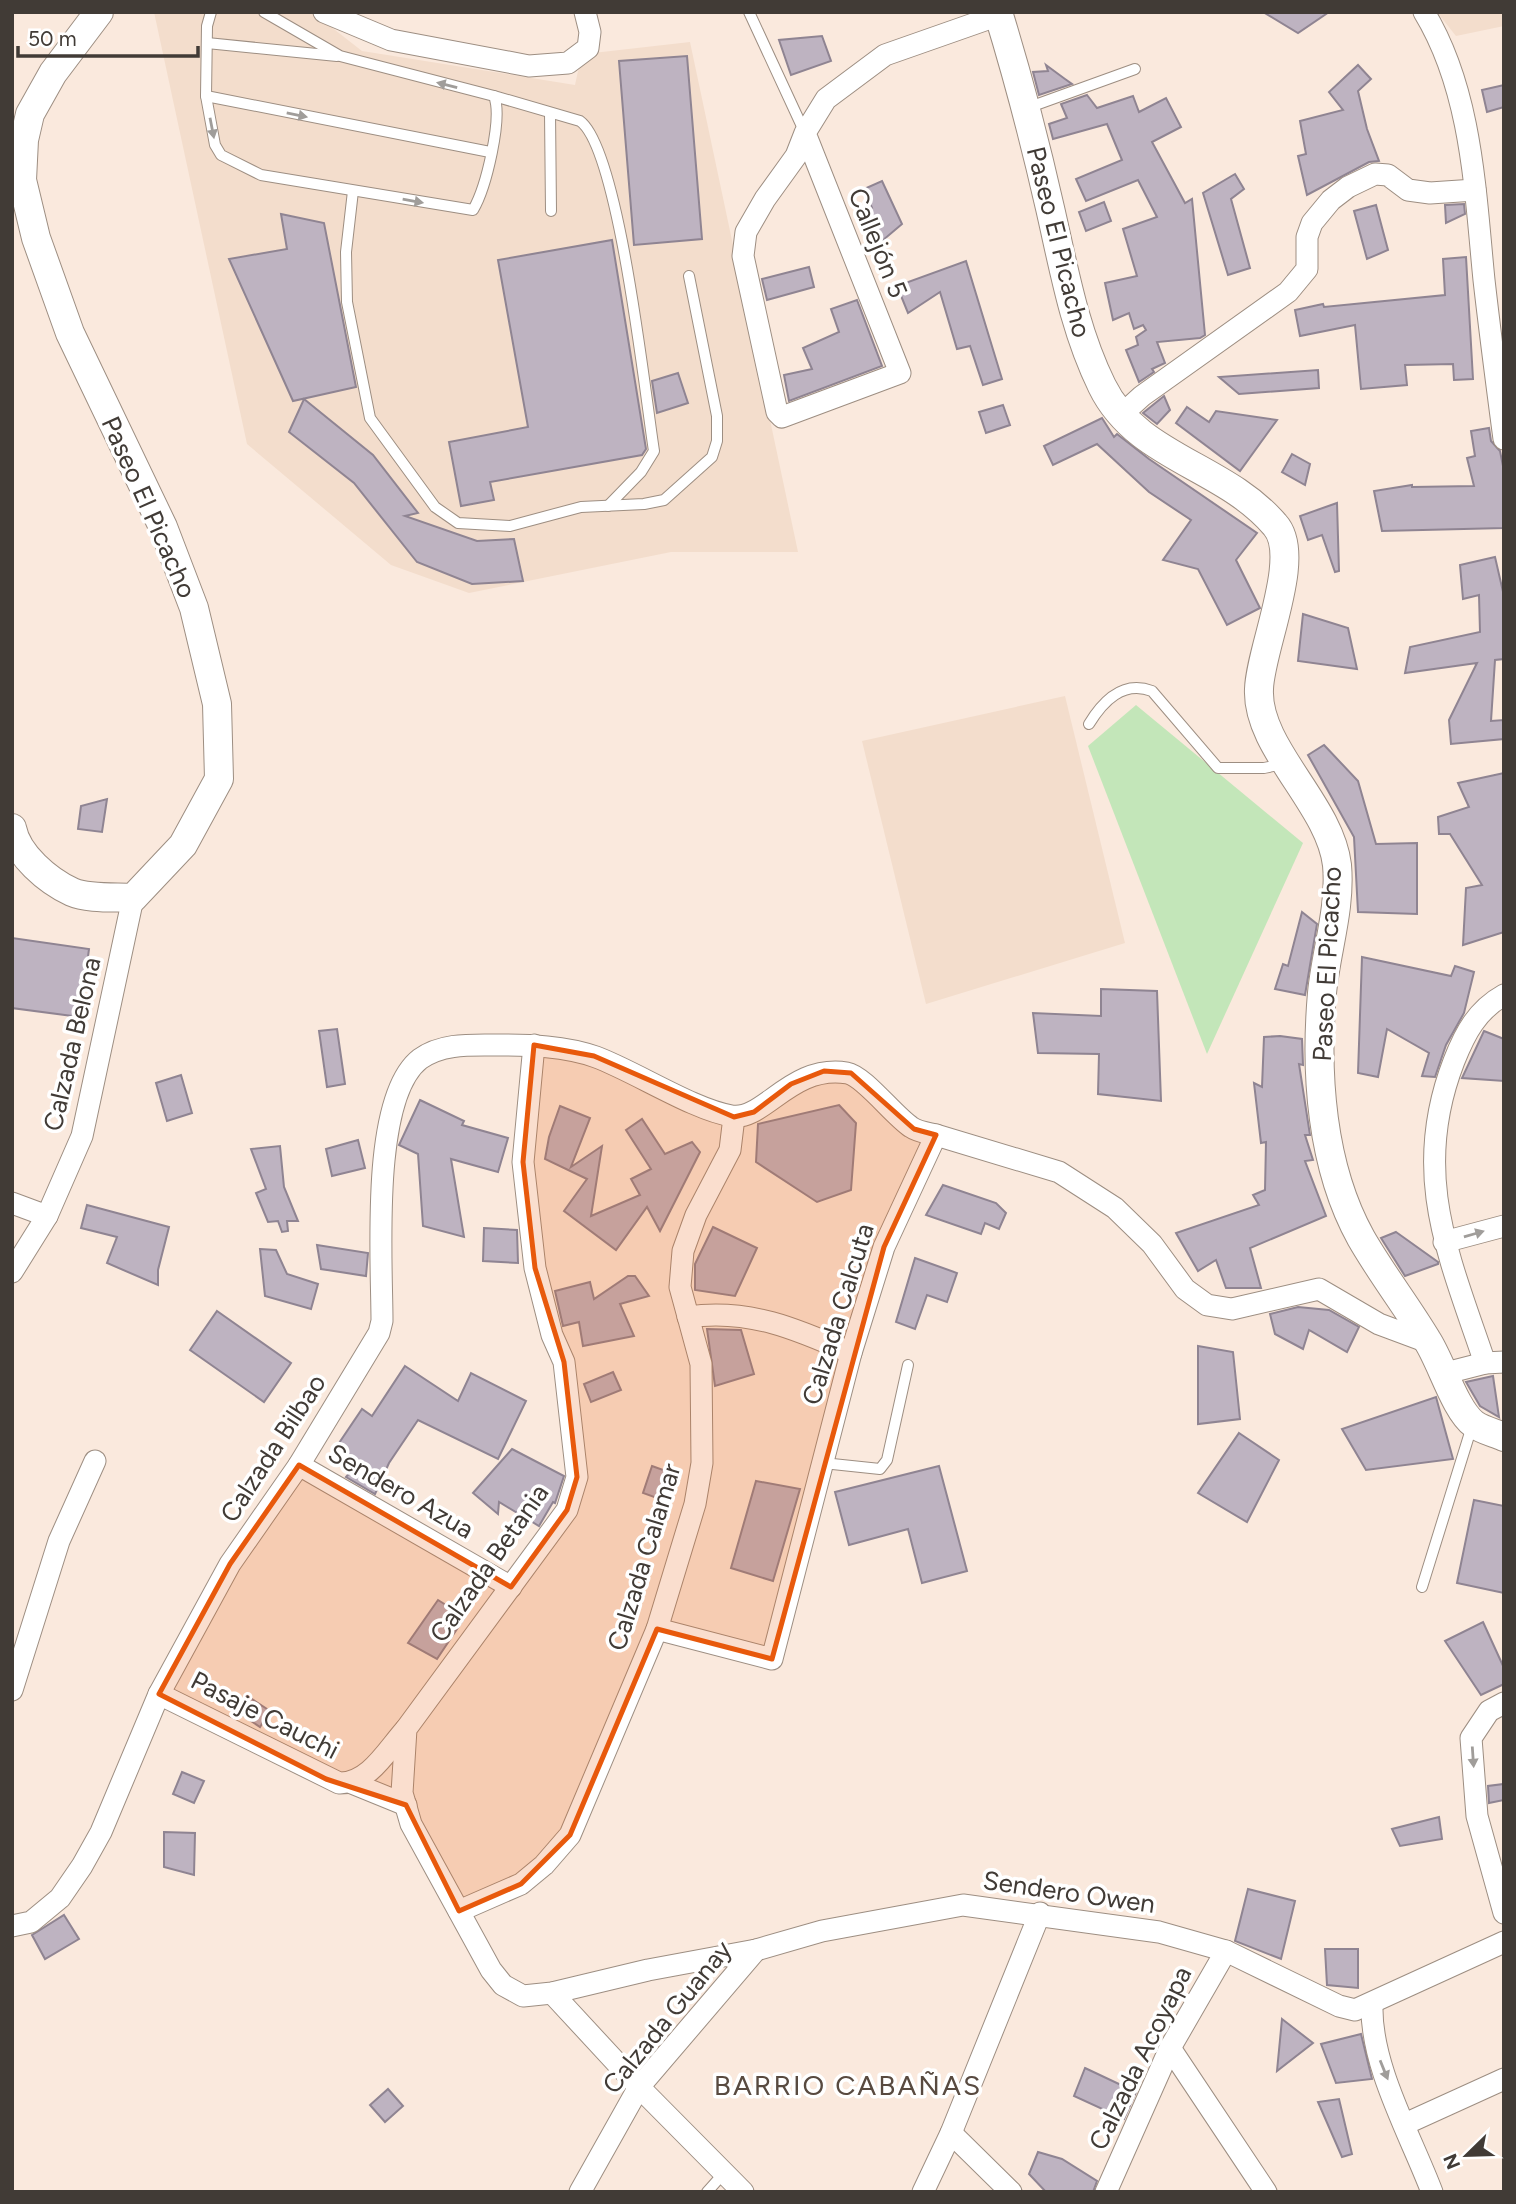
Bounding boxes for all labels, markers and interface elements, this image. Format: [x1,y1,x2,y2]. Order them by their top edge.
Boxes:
scale bar [18,14,198,58]
text: 50 m [28,26,77,51]
one-way arrow [436,79,458,90]
one-way arrow [286,109,308,120]
one-way arrow [207,118,218,140]
street label: Paseo El Picacho [1020,143,1098,341]
street label: Callejón 5 [842,183,914,303]
one-way arrow [402,196,424,207]
street label: Paseo El Picacho [95,411,203,603]
street label: Paseo El Picacho [1306,866,1348,1062]
street label: Calzada Belona [36,954,108,1134]
street label: Calzada Calcuta [795,1219,881,1409]
one-way arrow [1463,1228,1485,1239]
street label: Calzada Bilbao [213,1368,333,1528]
street label: Sendero Azua [323,1437,479,1545]
street label: Calzada Calamar [600,1459,688,1654]
street label: Calzada Betania [423,1478,555,1648]
street label: Pasaje Cauchi [185,1664,345,1766]
one-way arrow [1468,1747,1479,1769]
street label: Sendero Owen [981,1864,1157,1920]
street label: Calzada Guanay [596,1934,739,2100]
street label: Calzada Acoyapa [1082,1961,1198,2155]
one-way arrow [1378,2060,1389,2081]
district label: BARRIO CABAÑAS [714,2068,982,2102]
north arrow [1432,2120,1502,2190]
text: N [1438,2150,1465,2173]

